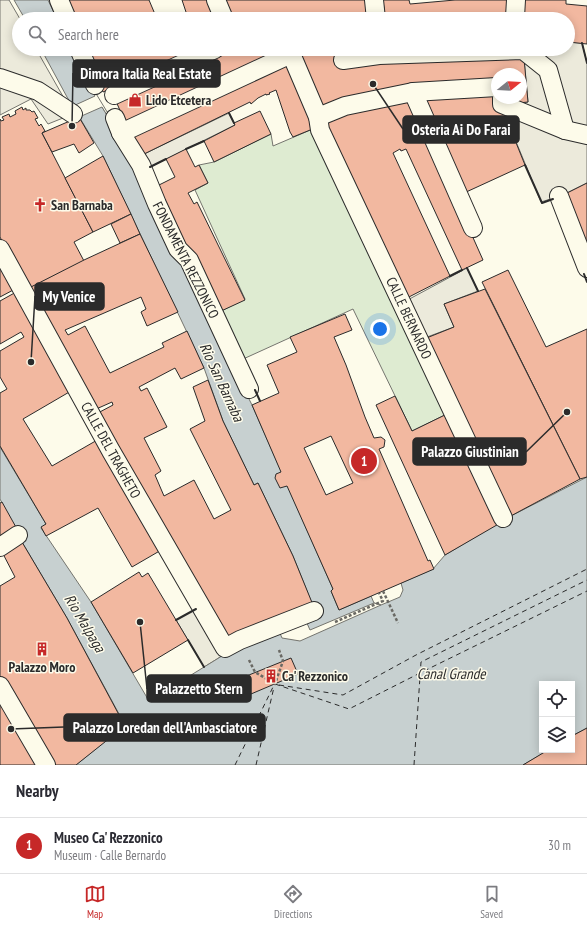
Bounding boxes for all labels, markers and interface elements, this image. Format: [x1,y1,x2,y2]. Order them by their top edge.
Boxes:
search box [12,12,575,56]
icon: search [26,23,48,45]
text: Search here [58,25,119,44]
callout: Dimora Italia Real Estate [73,60,220,87]
text: Dimora Italia Real Estate [80,64,212,83]
north arrow [491,68,527,104]
place label: Lido Etcetera [146,91,211,109]
shop icon: Lido Etcetera [127,92,143,108]
callout: Osteria Ai Do Farai [403,116,519,143]
text: Osteria Ai Do Farai [411,120,511,139]
place label: San Barnaba [51,196,113,214]
church icon: San Barnaba [32,197,48,213]
street label: FONDAMENTA REZZONICO [149,199,223,322]
street label: CALLE BERNARDO [382,274,436,362]
callout: My Venice [35,283,104,310]
text: My Venice [43,287,95,306]
your location [370,319,390,339]
water label: Rio San Barnaba [196,340,249,425]
street label: CALLE DEL TRAGHETO [77,399,145,502]
callout: Palazzo Giustinian [413,438,526,465]
text: Palazzo Giustinian [421,442,519,461]
pin: 1 [351,446,377,476]
water label: Rio Malpaga [60,591,110,656]
building icon: Palazzo Moro [34,641,50,657]
place label: Palazzo Moro [9,658,75,676]
water label: Canal Grande [417,664,486,683]
place label: Ca' Rezzonico [282,667,348,685]
building icon: Ca' Rezzonico [263,668,279,684]
callout: Palazzetto Stern [147,675,251,702]
text: Palazzetto Stern [155,679,243,698]
map controls [539,681,575,753]
button: locate [539,681,575,717]
callout: Palazzo Loredan dell'Ambasciatore [64,714,265,741]
button: layers [539,717,575,753]
text: Palazzo Loredan dell'Ambasciatore [73,718,257,737]
text: Nearby [16,780,59,802]
text: Museo Ca' Rezzonico [54,828,163,847]
text: 1 [26,837,32,854]
text: 30 m [548,837,571,854]
text: Museum · Calle Bernardo [54,847,166,864]
tab: Map [84,883,106,921]
tab: Directions [274,883,312,921]
tab: Saved [480,883,503,921]

